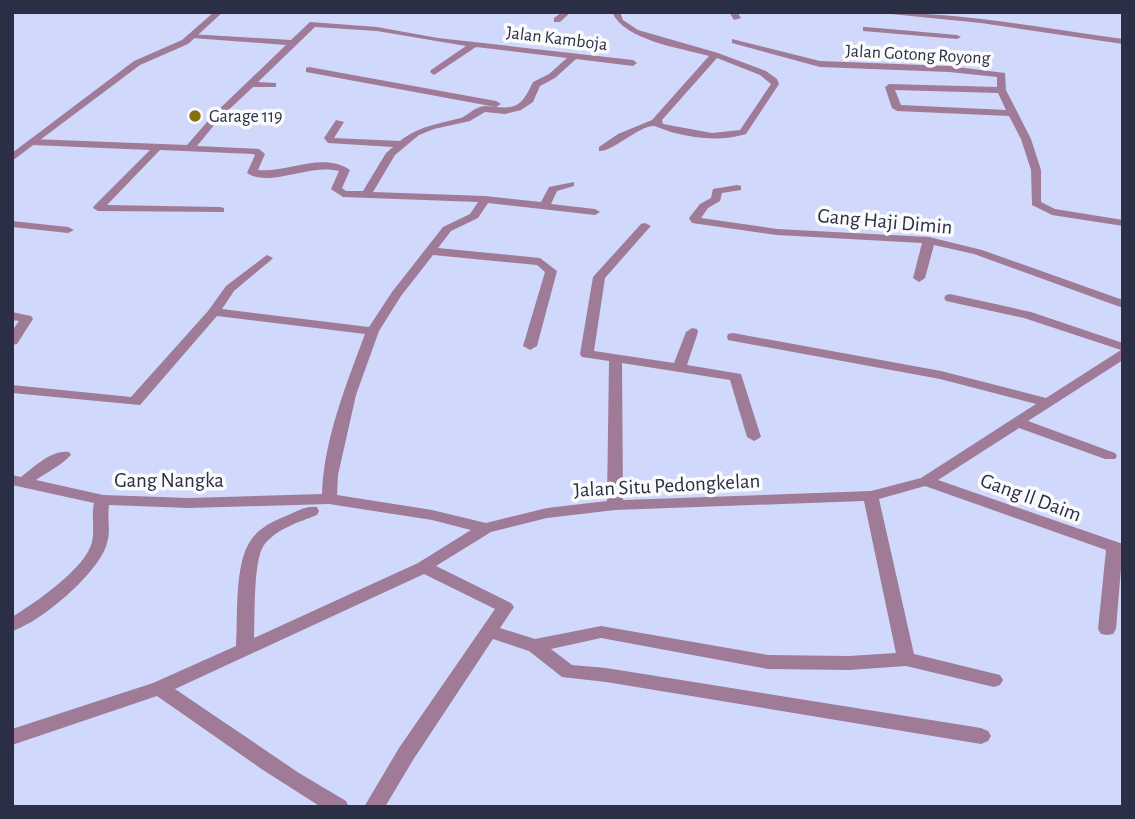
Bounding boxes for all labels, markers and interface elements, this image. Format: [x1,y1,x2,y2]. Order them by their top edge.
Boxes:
street label: Jalan Kamboja [505,24,608,54]
street label: Jalan Gotong Royong [845,42,991,68]
marker: Garage 119 [187,108,203,124]
place label: Garage 119 [209,108,283,126]
street label: Gang Haji Dimin [817,205,953,238]
street label: Gang Nangka [114,470,224,491]
street label: Jalan Situ Pedongkelan [573,470,761,501]
street label: Gang Il Daim [978,470,1084,525]

